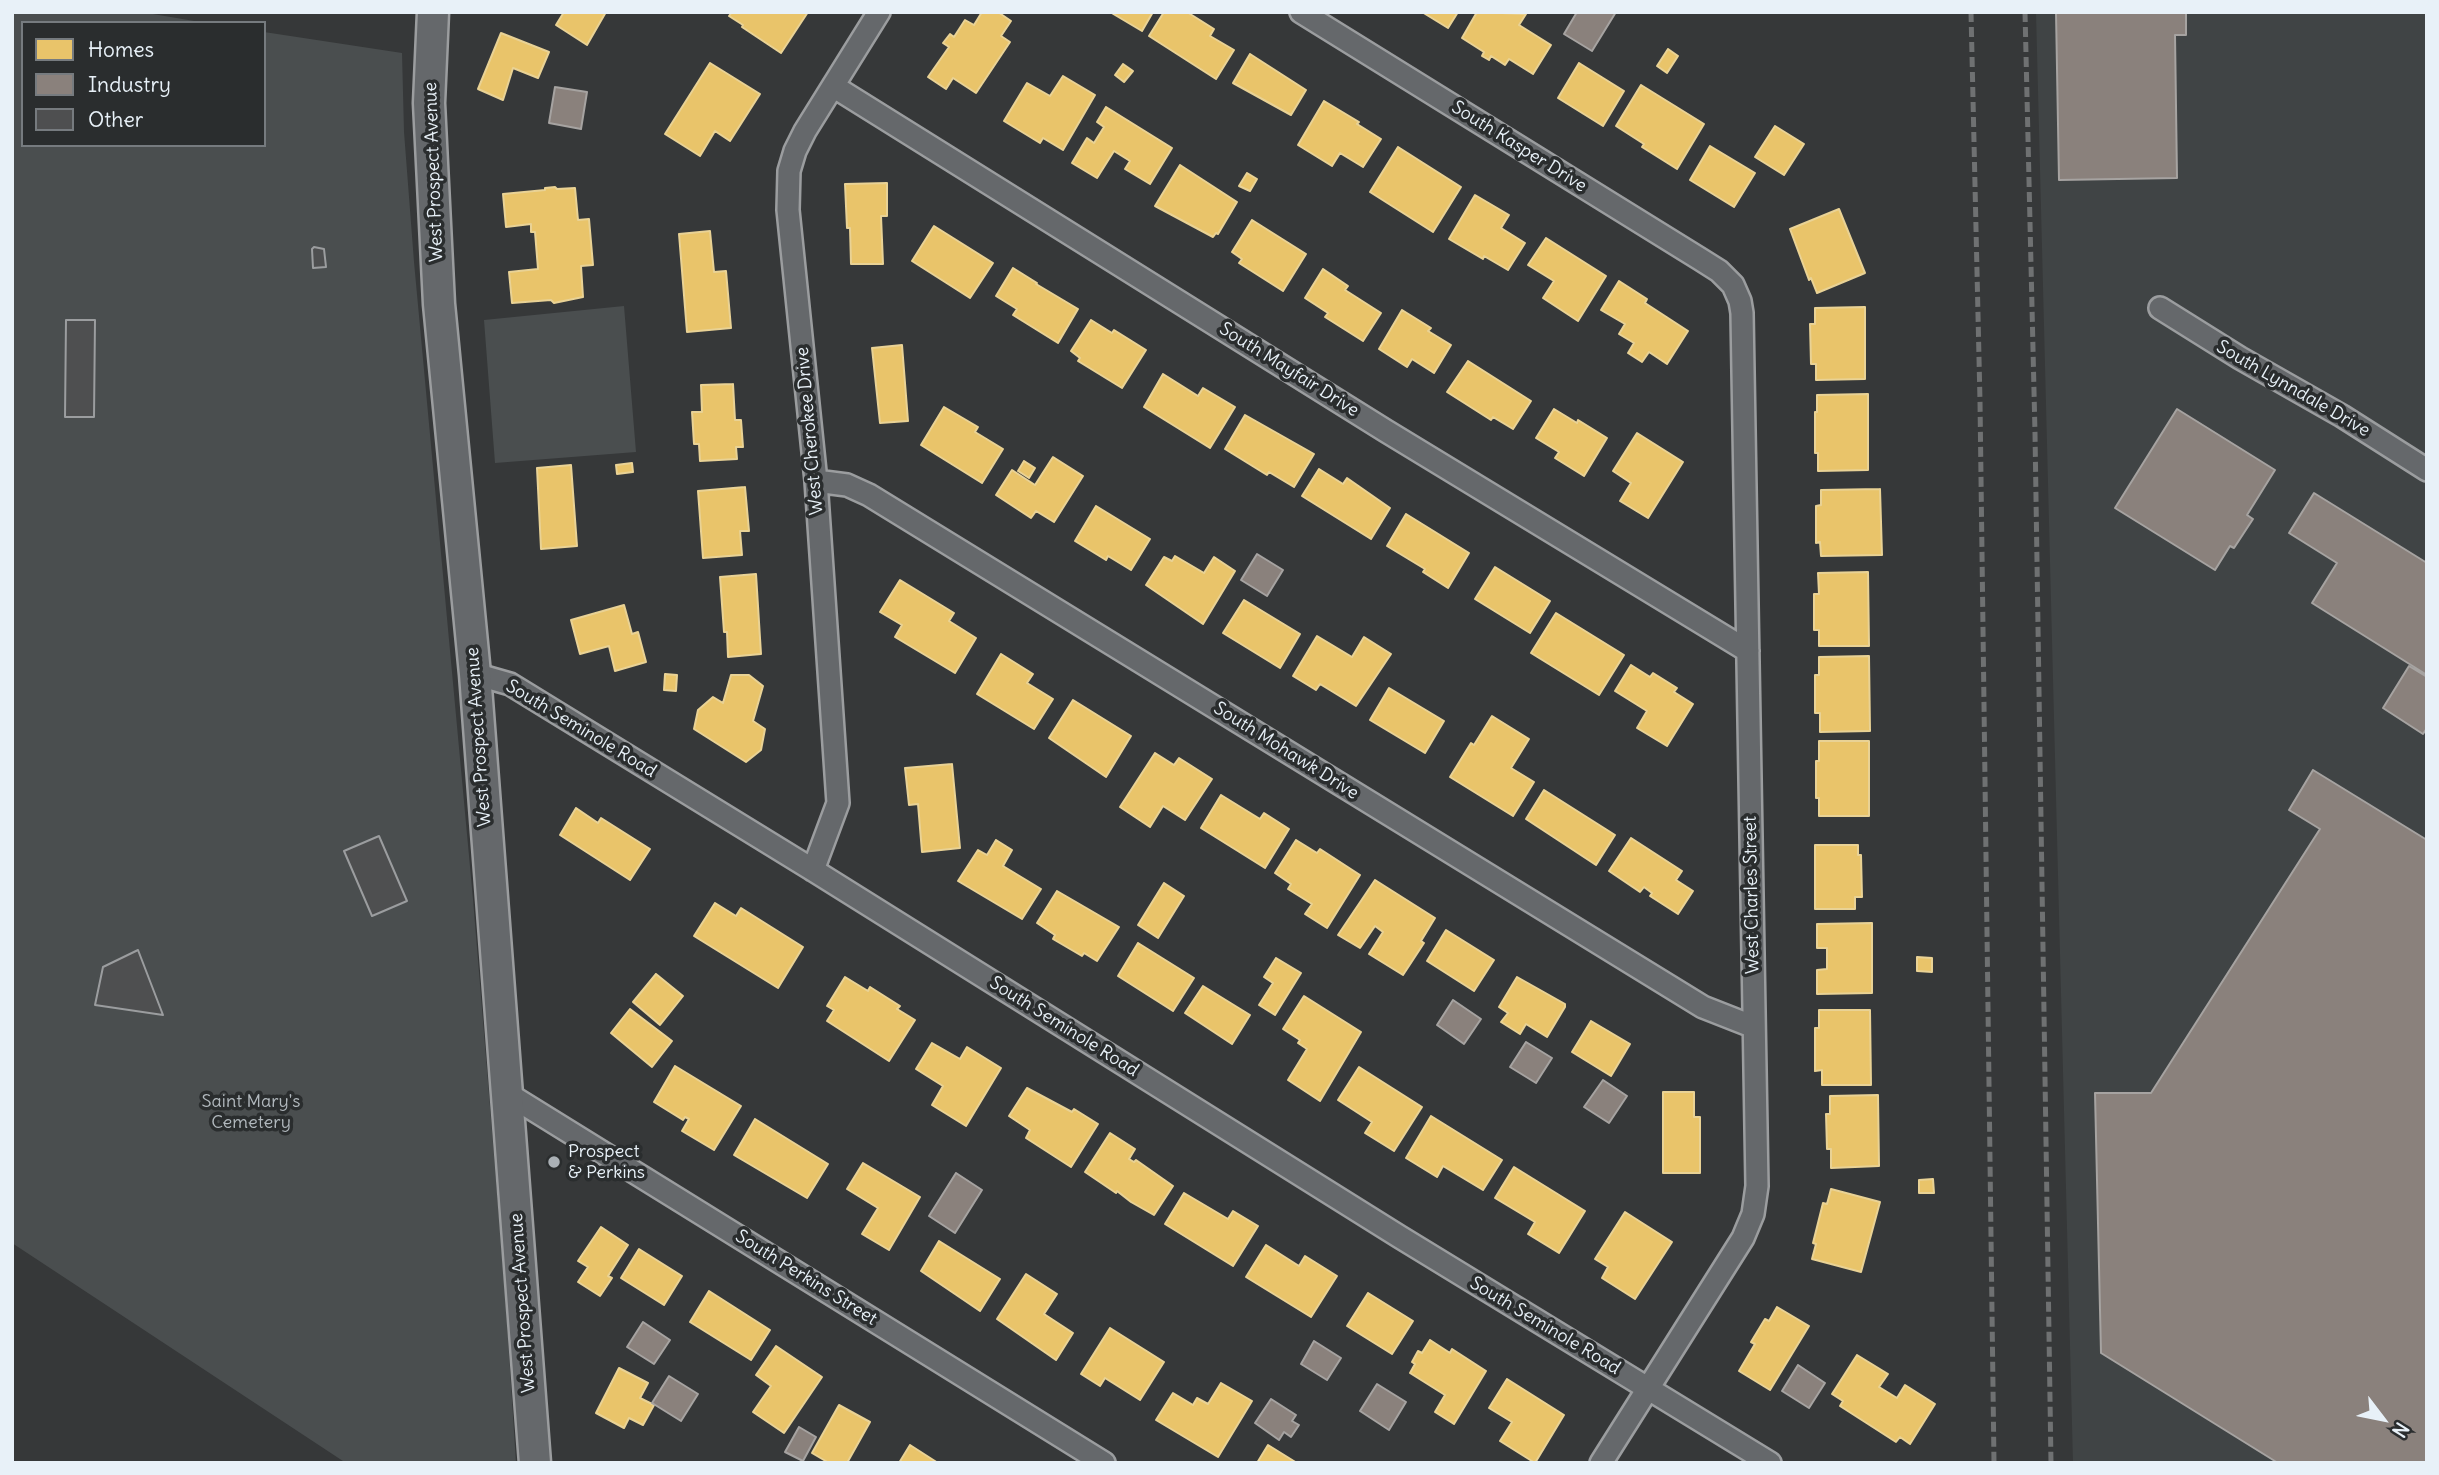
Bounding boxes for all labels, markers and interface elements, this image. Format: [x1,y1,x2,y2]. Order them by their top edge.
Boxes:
legend [21,21,266,147]
text: Homes [88,36,154,63]
text: Industry [88,71,171,98]
street label: West Prospect Avenue [420,82,448,262]
street label: South Kasper Drive [1448,97,1590,197]
text: Other [88,106,143,133]
street label: South Mayfair Drive [1215,318,1363,422]
street label: South Lynndale Drive [2212,336,2374,442]
street label: West Cherokee Drive [792,346,828,516]
street label: West Prospect Avenue [462,646,496,828]
street label: South Seminole Road [502,676,660,782]
street label: South Mohawk Drive [1210,698,1362,804]
street label: West Charles Street [1740,816,1764,974]
street label: South Seminole Road [985,972,1143,1082]
park label: Saint Mary's Cemetery [202,1091,300,1134]
place label: Prospect & Perkins [568,1141,645,1184]
marker: Prospect & Perkins [546,1154,562,1170]
street label: West Prospect Avenue [506,1212,540,1394]
street label: South Perkins Street [731,1226,881,1330]
street label: South Seminole Road [1466,1273,1624,1379]
north arrow [2348,1384,2418,1454]
text: N [2387,1418,2414,1442]

